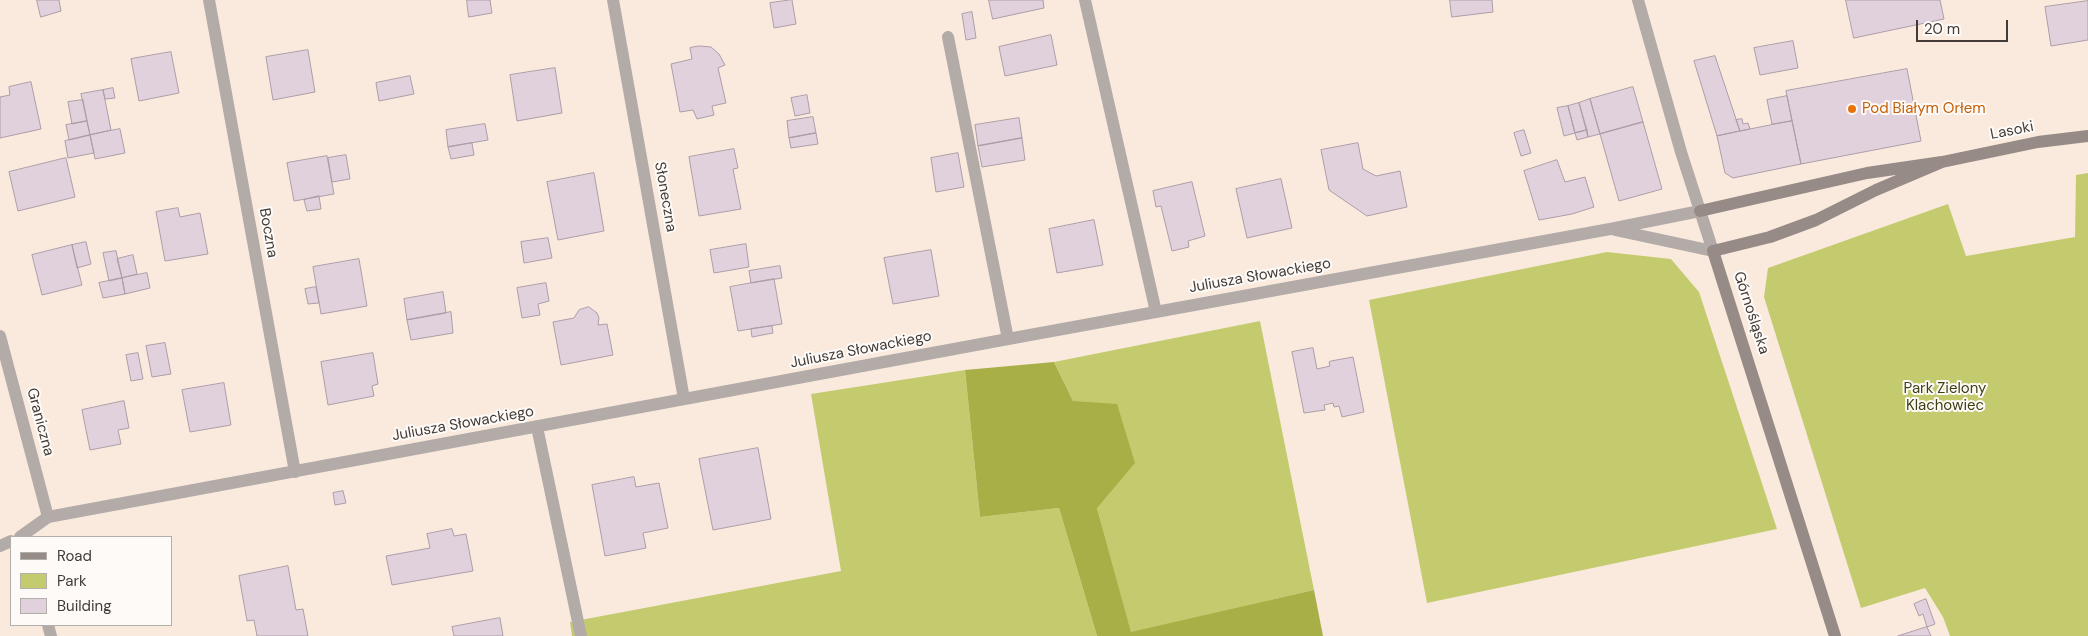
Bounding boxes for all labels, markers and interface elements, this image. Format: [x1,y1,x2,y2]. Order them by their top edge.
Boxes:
scale bar [1918,10,2010,42]
text: 20 m [1924,19,1960,39]
place label: Pod Białym Orłem [1862,100,1986,118]
marker: Pod Białym Orłem [1846,103,1858,115]
street label: Lasoki [1989,118,2035,144]
street label: Słoneczna [650,161,680,233]
street label: Boczna [255,207,281,259]
street label: Juliusza Słowackiego [1188,255,1332,297]
street label: Górnośląska [1729,270,1773,356]
street label: Juliusza Słowackiego [789,327,933,373]
park label: Park Zielony Klachowiec [1904,380,1986,415]
street label: Graniczna [22,386,58,458]
street label: Juliusza Słowackiego [391,403,535,445]
legend [10,536,172,626]
text: Road [57,546,92,566]
text: Park [57,571,87,591]
text: Building [57,596,112,616]

